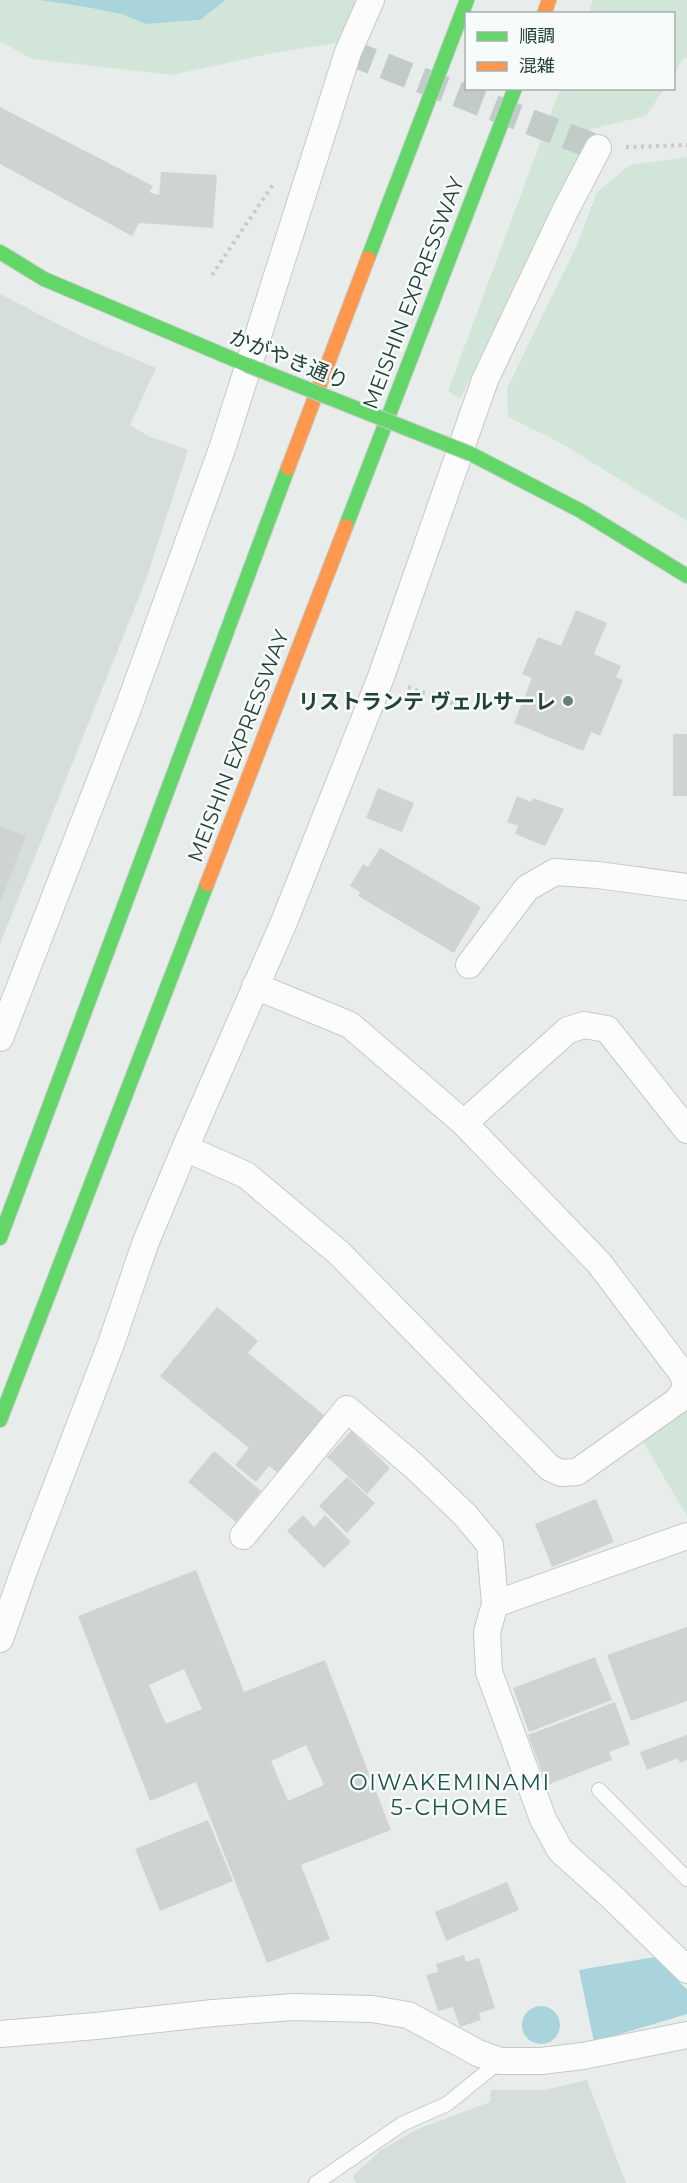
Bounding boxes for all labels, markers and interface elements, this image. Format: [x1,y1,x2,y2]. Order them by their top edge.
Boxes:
legend [465,12,675,90]
text: 順調 [519,25,555,47]
text: 混雑 [519,55,555,77]
street label: MEISHIN EXPRESSWAY [357,173,469,413]
street label: かがやき通り [226,324,352,394]
street label: MEISHIN EXPRESSWAY [182,626,294,866]
place label: リストランテ ヴェルサーレ [298,689,556,714]
marker: リストランテ ヴェルサーレ [561,694,575,708]
district label: OIWAKEMINAMI 5-CHOME [349,1769,551,1821]

